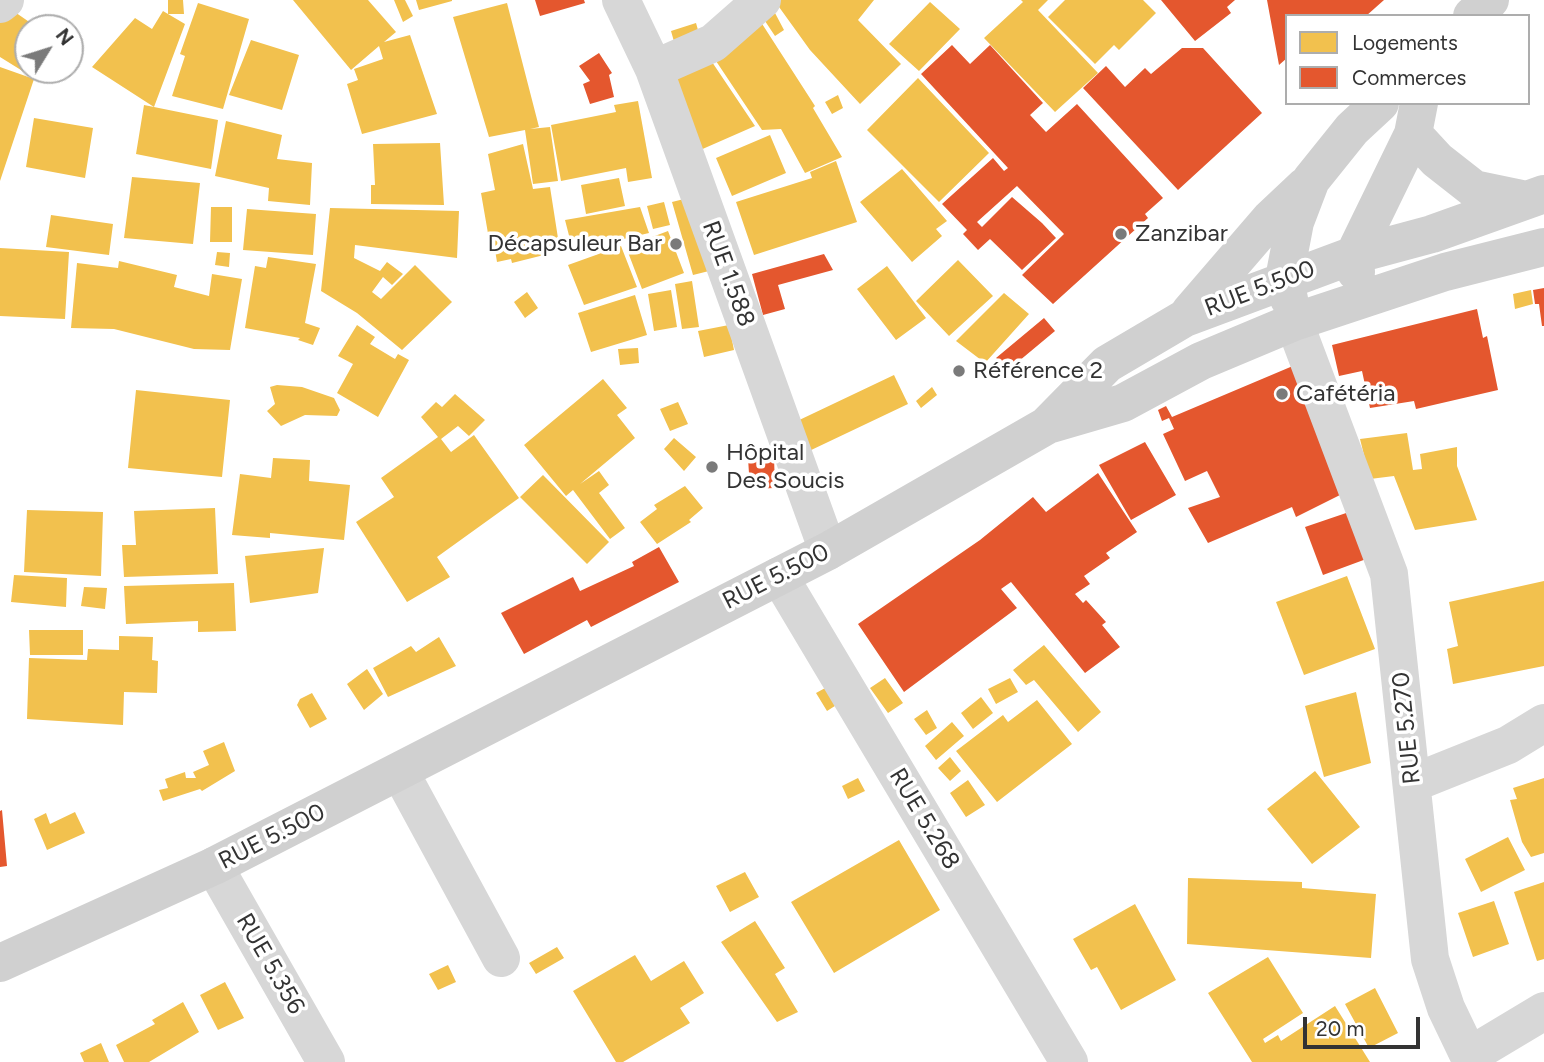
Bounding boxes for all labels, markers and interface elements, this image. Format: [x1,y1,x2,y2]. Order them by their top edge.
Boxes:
north arrow [14,14,84,84]
legend [1285,14,1530,105]
text: N [51,24,78,50]
text: Logements [1352,30,1458,55]
text: Commerces [1352,65,1466,90]
street label: RUE 1.588 [696,217,760,331]
place label: Zanzibar [1135,220,1228,248]
marker: Zanzibar [1113,226,1129,242]
place label: Décapsuleur Bar [488,230,662,258]
marker: Décapsuleur Bar [668,236,684,252]
street label: RUE 5.500 [1201,255,1319,323]
place label: Référence 2 [973,357,1103,385]
marker: Référence 2 [951,363,967,379]
place label: Cafétéria [1296,380,1396,408]
marker: Cafétéria [1274,386,1290,402]
place label: Hôpital Des Soucis [726,439,845,495]
marker: Hôpital Des Soucis [704,459,720,475]
street label: RUE 5.500 [718,538,834,616]
street label: RUE 5.270 [1387,670,1427,786]
street label: RUE 5.268 [883,763,965,875]
street label: RUE 5.500 [214,798,330,876]
street label: RUE 5.356 [230,909,310,1019]
scale bar [1306,1002,1423,1046]
text: 20 m [1316,1016,1364,1041]

